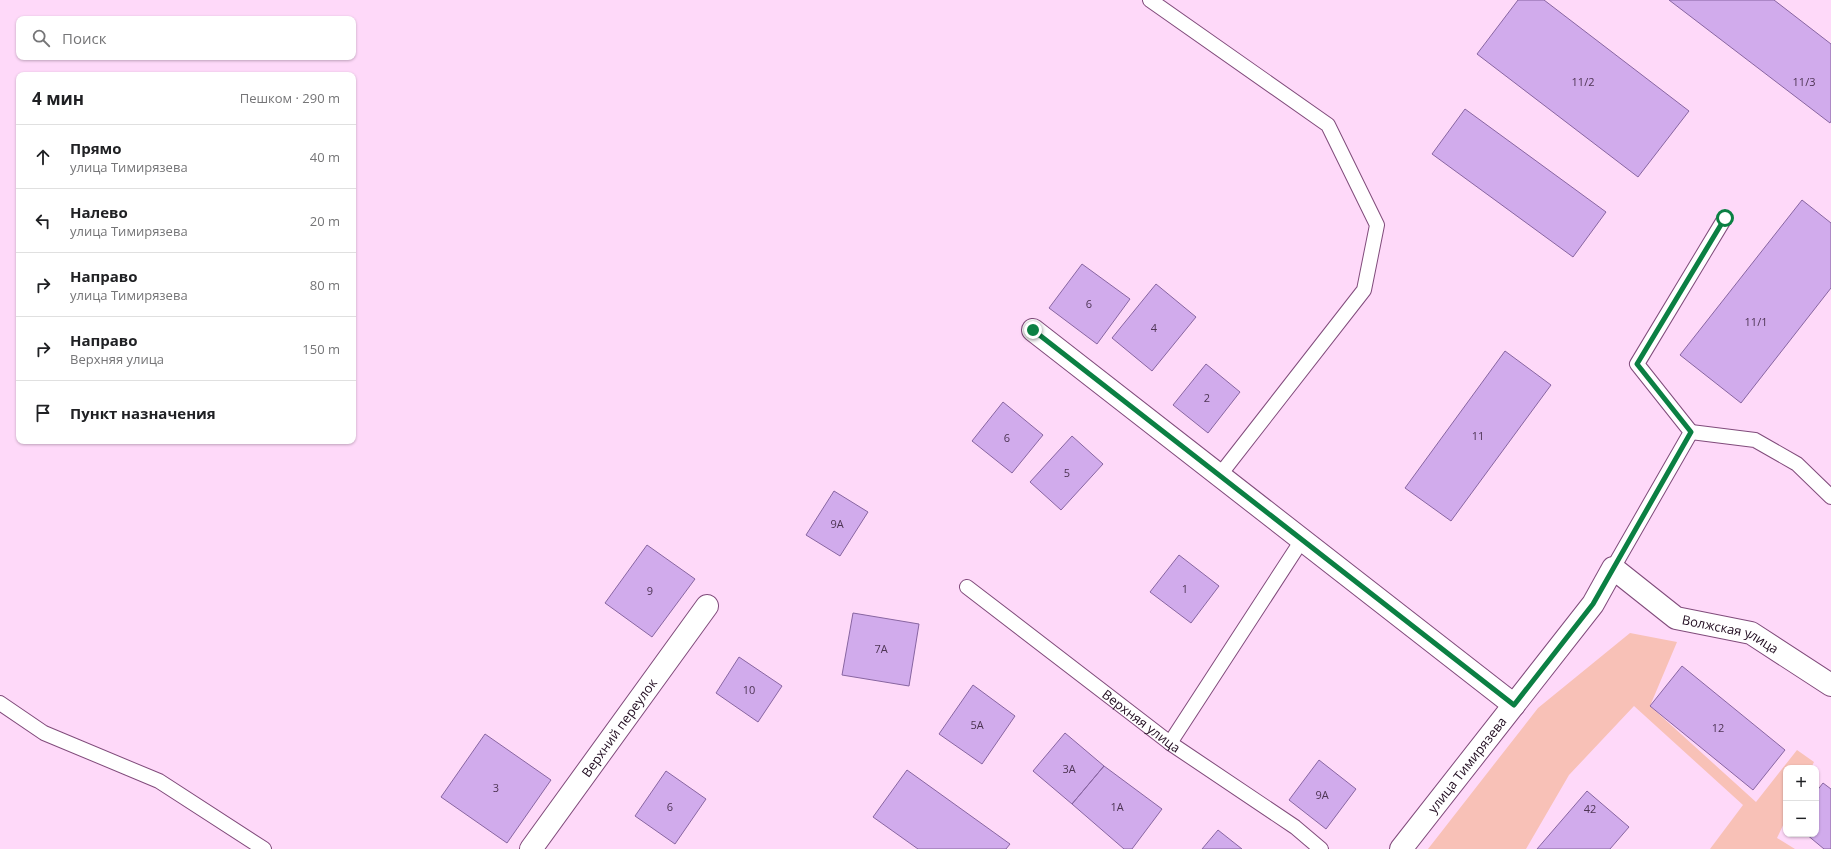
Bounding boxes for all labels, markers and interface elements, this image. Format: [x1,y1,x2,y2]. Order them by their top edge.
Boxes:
search box [16,16,356,60]
icon: search [30,27,52,49]
text: Поиск [62,28,106,48]
house number: 11/2 [1572,74,1594,89]
house number: 11/3 [1793,74,1815,89]
text: 4 мин [32,87,84,110]
text: Пешком · 290 m [240,89,340,107]
text: Прямо [70,138,122,158]
icon: ahead [32,146,54,168]
text: 40 m [310,148,340,166]
text: улица Тимирязева [70,158,188,176]
text: Налево [70,202,128,222]
route start [1716,209,1734,227]
icon: left [32,210,54,232]
text: 20 m [310,212,340,230]
text: улица Тимирязева [70,222,188,240]
text: Направо [70,266,138,286]
icon: right [32,274,54,296]
text: 80 m [310,276,340,294]
text: улица Тимирязева [70,286,188,304]
house number: 6 [1086,296,1092,311]
house number: 11/1 [1745,314,1767,329]
house number: 4 [1151,320,1158,335]
route end [1024,321,1042,339]
text: Направо [70,330,138,350]
icon: right [32,338,54,360]
text: 150 m [302,340,340,358]
text: Верхняя улица [70,350,164,368]
house number: 2 [1204,390,1210,405]
icon: arrive [32,402,54,424]
text: Пункт назначения [70,403,216,423]
house number: 11 [1472,428,1484,443]
house number: 6 [1004,430,1010,445]
house number: 5 [1064,465,1070,480]
house number: 9А [830,516,844,531]
house number: 1 [1182,581,1188,596]
house number: 9 [647,583,653,598]
street label: Волжская улица [1680,610,1782,658]
house number: 7А [874,641,888,656]
street label: Верхний переулок [577,674,661,781]
house number: 10 [743,682,755,697]
street label: Верхняя улица [1099,685,1184,757]
street label: улица Тимирязева [1424,713,1510,817]
house number: 5А [970,717,984,732]
house number: 12 [1712,720,1724,735]
house number: 3А [1062,761,1076,776]
map controls [1783,765,1819,837]
button: + [1783,765,1819,801]
house number: 3 [493,780,499,795]
house number: 9А [1315,787,1329,802]
house number: 6 [667,799,673,814]
house number: 1А [1110,799,1124,814]
house number: 42 [1584,801,1596,816]
button: − [1783,801,1819,837]

